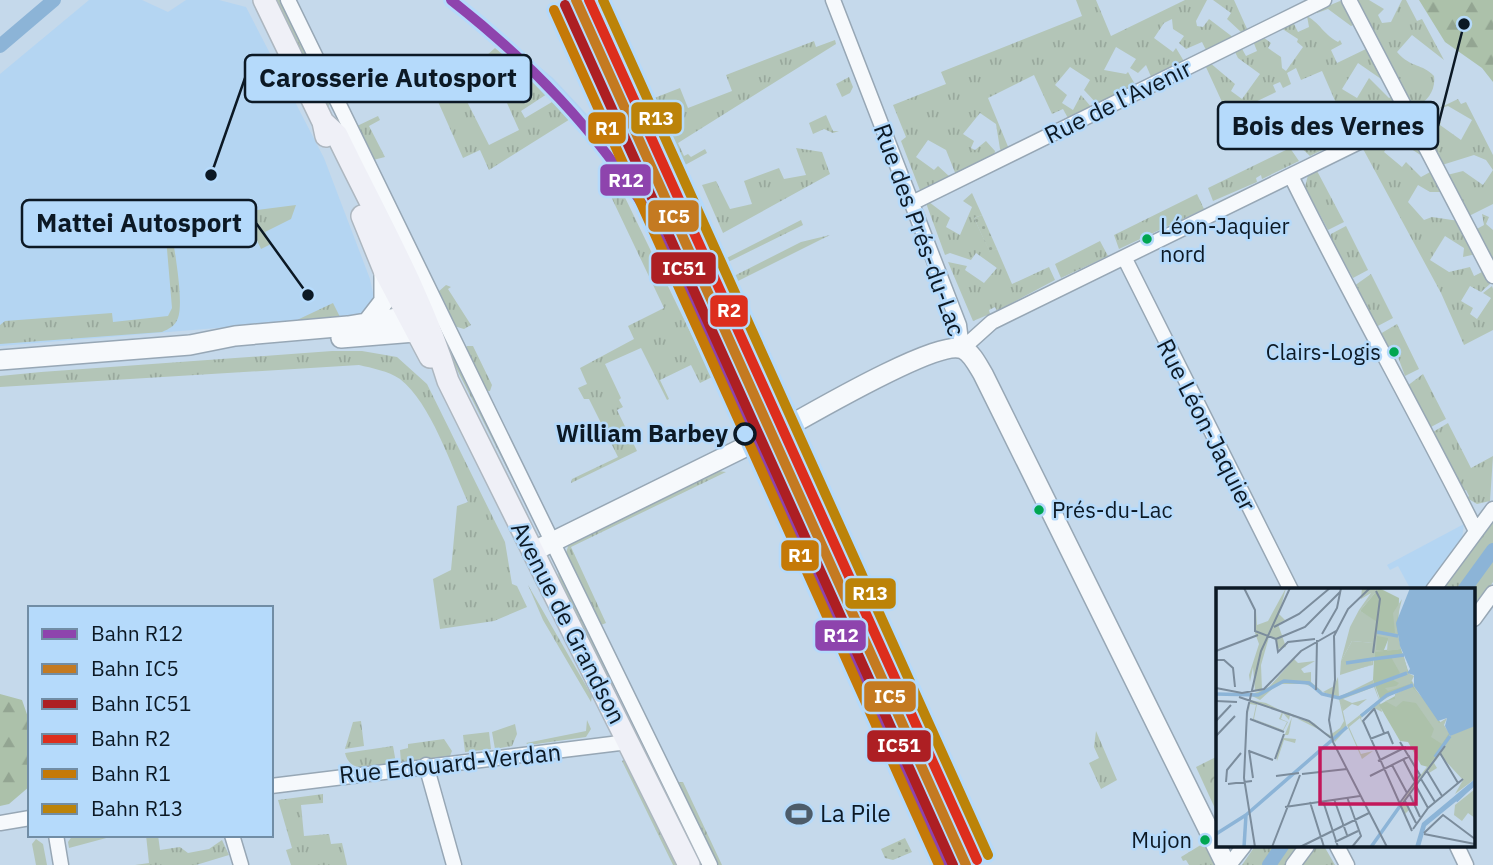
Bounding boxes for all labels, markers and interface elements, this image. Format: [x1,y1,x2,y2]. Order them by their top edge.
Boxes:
street label: Rue de l'Avenir [1039,52,1197,151]
callout: Carosserie Autosport [245,55,531,102]
text: Carosserie Autosport [259,60,517,94]
line badge: R13 [630,101,683,135]
callout: Bois des Vernes [1218,102,1438,149]
text: R13 [638,106,674,130]
text: Bois des Vernes [1232,108,1424,142]
line badge: R1 [587,111,627,145]
text: R1 [595,116,620,140]
street label: Rue des Prés-du-Lac [867,119,973,340]
line badge: R12 [599,163,652,197]
text: R12 [608,168,644,192]
line badge: IC5 [647,199,700,233]
callout: Mattei Autosport [22,200,256,247]
text: IC5 [658,204,690,228]
text: Mattei Autosport [36,205,242,239]
place label: Léon-Jaquier nord [1160,211,1290,268]
marker: Léon-Jaquier nord [1140,232,1154,246]
line badge: IC51 [650,251,717,285]
text: IC51 [662,256,706,280]
line badge: R2 [709,294,749,328]
text: R2 [717,298,741,322]
street label: Rue Léon-Jaquier [1150,333,1264,516]
place label: Clairs-Logis [1266,337,1381,366]
marker: Clairs-Logis [1387,345,1401,359]
place label: William Barbey [556,417,728,449]
marker: William Barbey [734,423,756,445]
place label: Prés-du-Lac [1052,495,1173,524]
marker: Prés-du-Lac [1032,503,1046,517]
street label: Avenue de Grandson [504,516,634,729]
line badge: R1 [780,539,820,572]
text: R1 [788,543,813,567]
line badge: R13 [844,577,897,610]
text: R13 [852,581,888,605]
inset map [1216,588,1476,848]
legend [28,606,273,837]
text: Bahn R12 [91,619,183,647]
line badge: R12 [814,619,867,652]
text: R12 [823,623,859,647]
text: Bahn IC5 [91,654,179,682]
line badge: IC5 [863,680,917,713]
text: IC5 [874,684,906,708]
text: Bahn IC51 [91,689,191,717]
text: Bahn R2 [91,724,171,752]
line badge: IC51 [866,729,932,763]
text: IC51 [877,733,921,757]
street label: Rue Edouard-Verdan [337,735,562,791]
text: Bahn R1 [91,759,171,787]
text: Bahn R13 [91,794,183,822]
place label: La Pile [820,797,891,829]
sports icon: La Pile [784,799,814,829]
place label: Mujon [1131,825,1192,854]
marker: Mujon [1198,833,1212,847]

